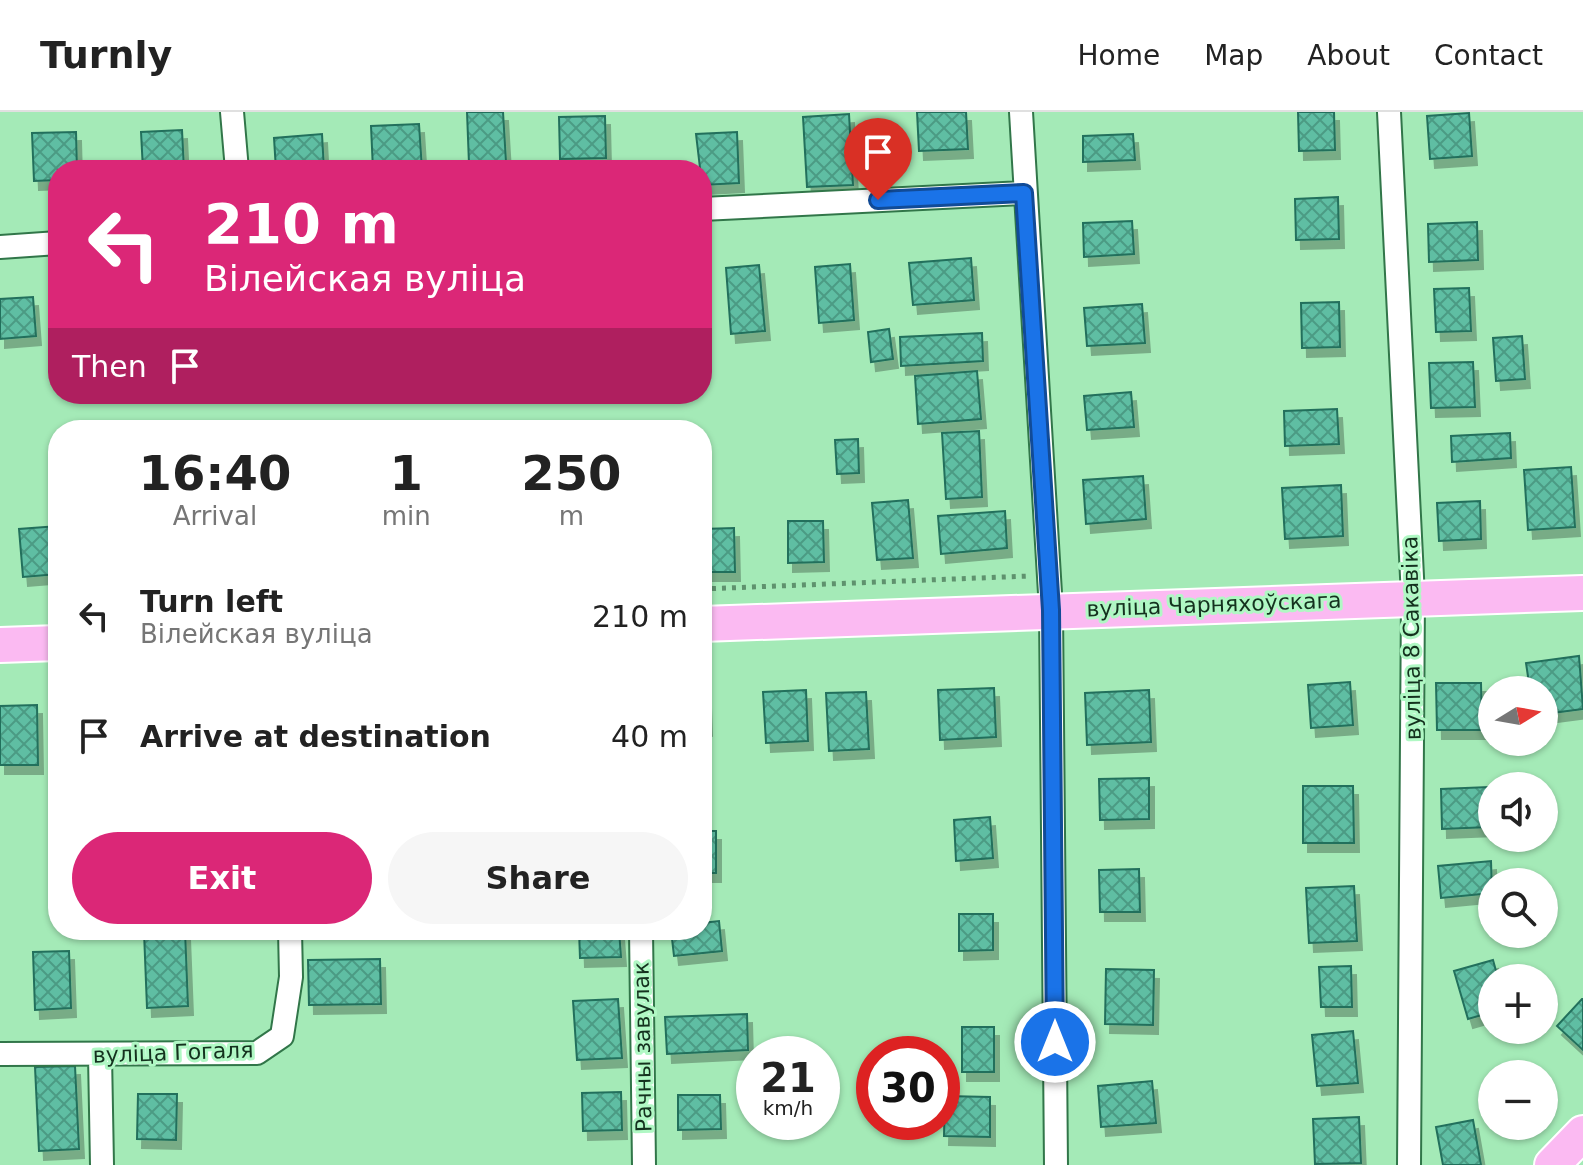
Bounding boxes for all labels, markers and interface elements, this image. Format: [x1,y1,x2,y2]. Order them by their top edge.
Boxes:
text: Turnly [40,33,172,77]
text: Home [1077,39,1160,72]
text: Map [1204,39,1263,72]
text: About [1307,39,1390,72]
text: Contact [1434,39,1543,72]
pin [844,118,912,200]
icon: arrive [856,130,900,174]
text: 210 m [204,191,399,256]
icon: left [72,192,176,296]
text: Вілейская вуліца [204,258,526,299]
icon: arrive [163,344,207,388]
text: Then [72,349,147,384]
text: 16:40 [138,445,291,501]
text: 1 [390,445,423,501]
text: 250 [521,445,621,501]
text: Arrival [173,501,257,531]
text: min [382,501,431,531]
text: m [559,501,584,531]
street label: вуліца 8 Сакавіка [1397,536,1426,740]
text: Turn left [140,584,283,619]
street label: вуліца Чарняхоўскага [1086,588,1342,621]
icon: left [72,594,116,638]
text: 210 m [592,599,688,634]
text: Вілейская вуліца [140,619,373,649]
north arrow [1478,676,1558,756]
map controls [1478,676,1558,1140]
icon: arrive [72,714,116,758]
text: Arrive at destination [140,719,491,754]
text: 40 m [611,719,688,754]
button: sound [1478,772,1558,852]
button: Exit [72,832,372,924]
button: Share [388,832,688,924]
button: search [1478,868,1558,948]
street label: Рачны завулак [629,962,656,1132]
button: + [1478,964,1558,1044]
position arrow [1013,1000,1097,1084]
speed limit sign: 30 [856,1036,960,1140]
street label: вуліца Гогаля [92,1037,254,1068]
text: 21 [760,1055,816,1101]
button: − [1478,1060,1558,1140]
text: km/h [763,1096,813,1120]

